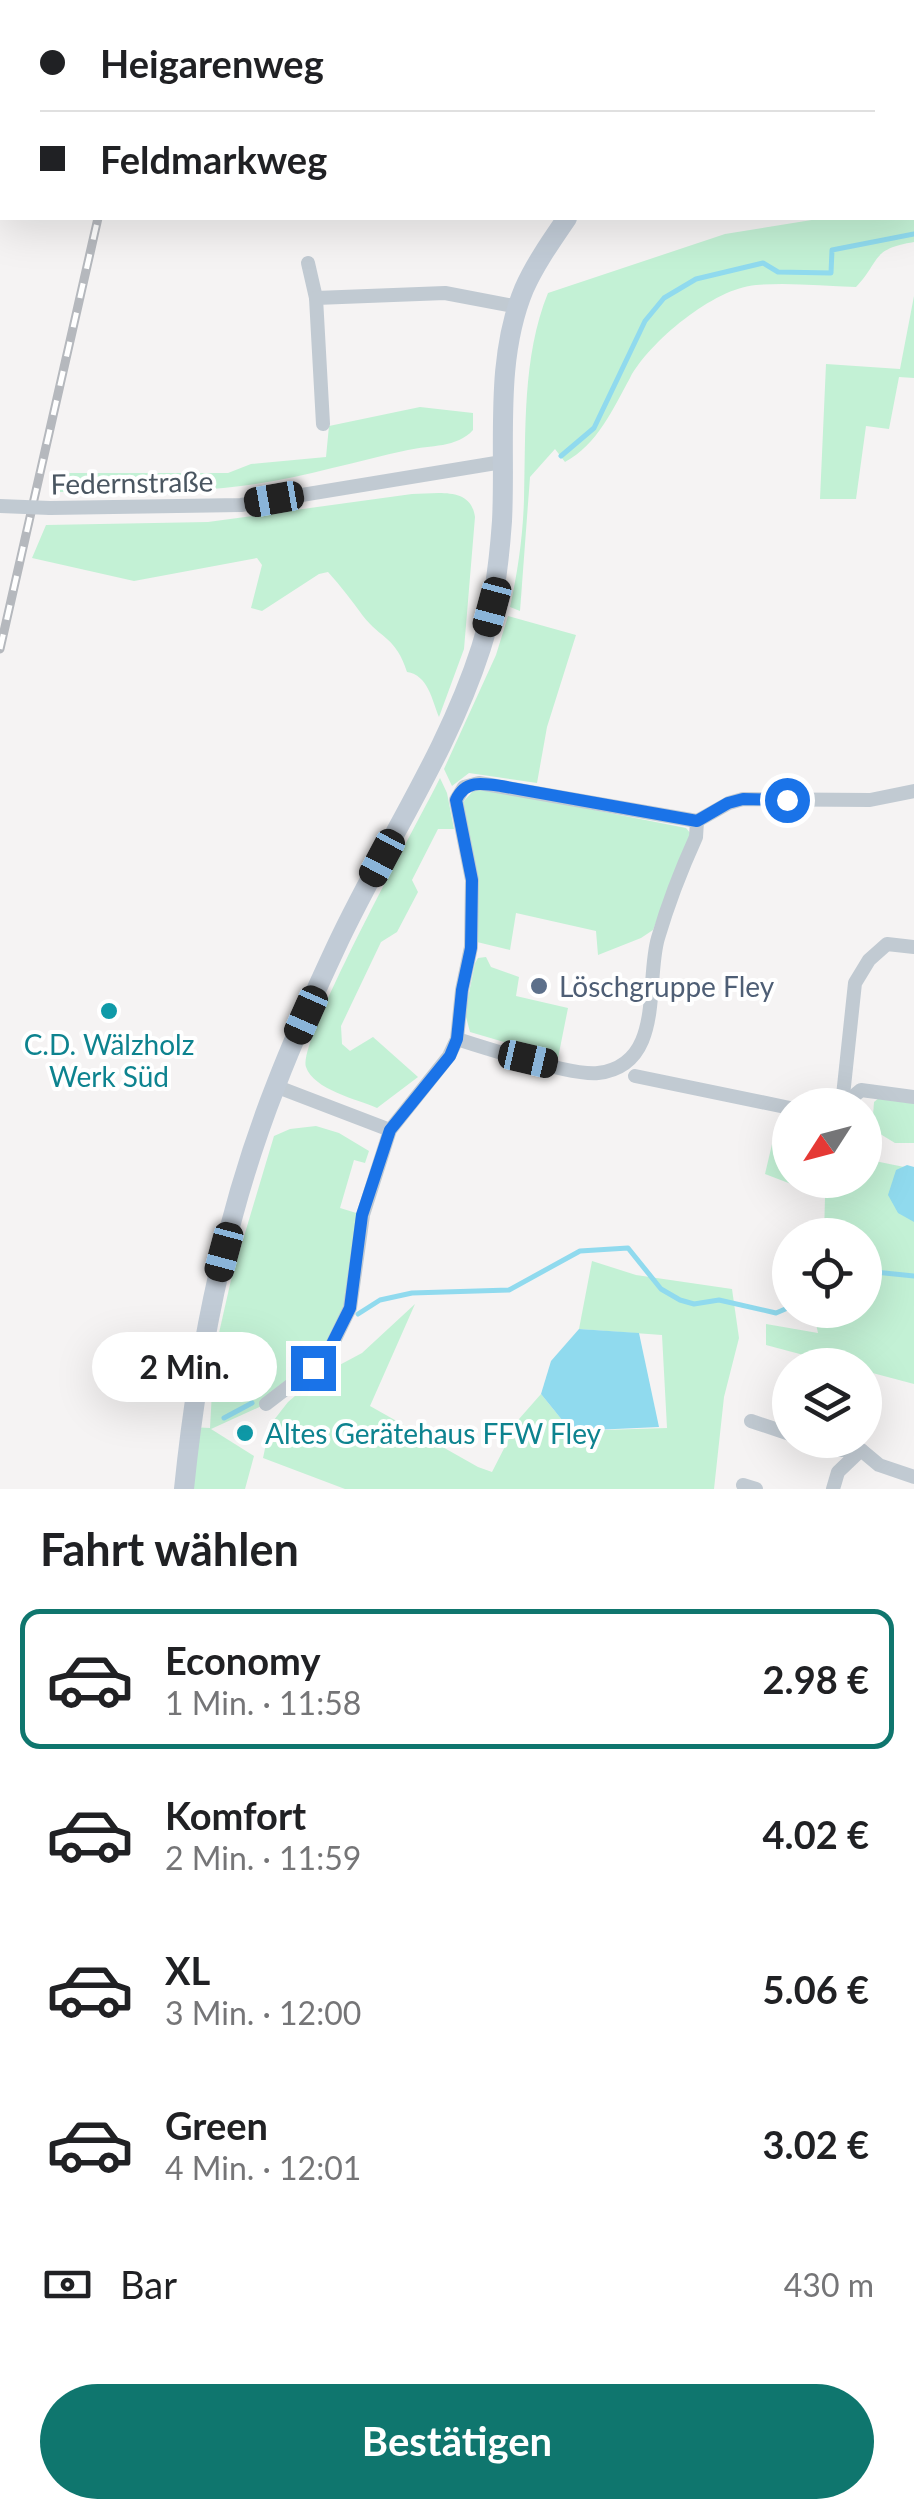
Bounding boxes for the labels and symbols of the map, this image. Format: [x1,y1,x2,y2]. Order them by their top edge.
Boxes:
street label: Federnstraße [50,464,214,500]
car [242,479,306,519]
car [470,574,514,640]
route start [765,778,810,823]
car [355,824,409,892]
place label: Löschgruppe Fley [559,969,775,1003]
marker: Löschgruppe Fley [528,975,550,997]
car [280,981,332,1049]
marker: C.D. Wälzholz Werk Süd [98,1000,120,1022]
place label: C.D. Wälzholz Werk Süd [24,1027,194,1093]
car [495,1038,561,1080]
north arrow [772,1088,882,1198]
car [202,1219,246,1285]
callout: 2 Min. [93,1333,278,1403]
route end [291,1346,336,1391]
place label: Altes Gerätehaus FFW Fley [265,1416,602,1450]
marker: Altes Gerätehaus FFW Fley [234,1422,256,1444]

